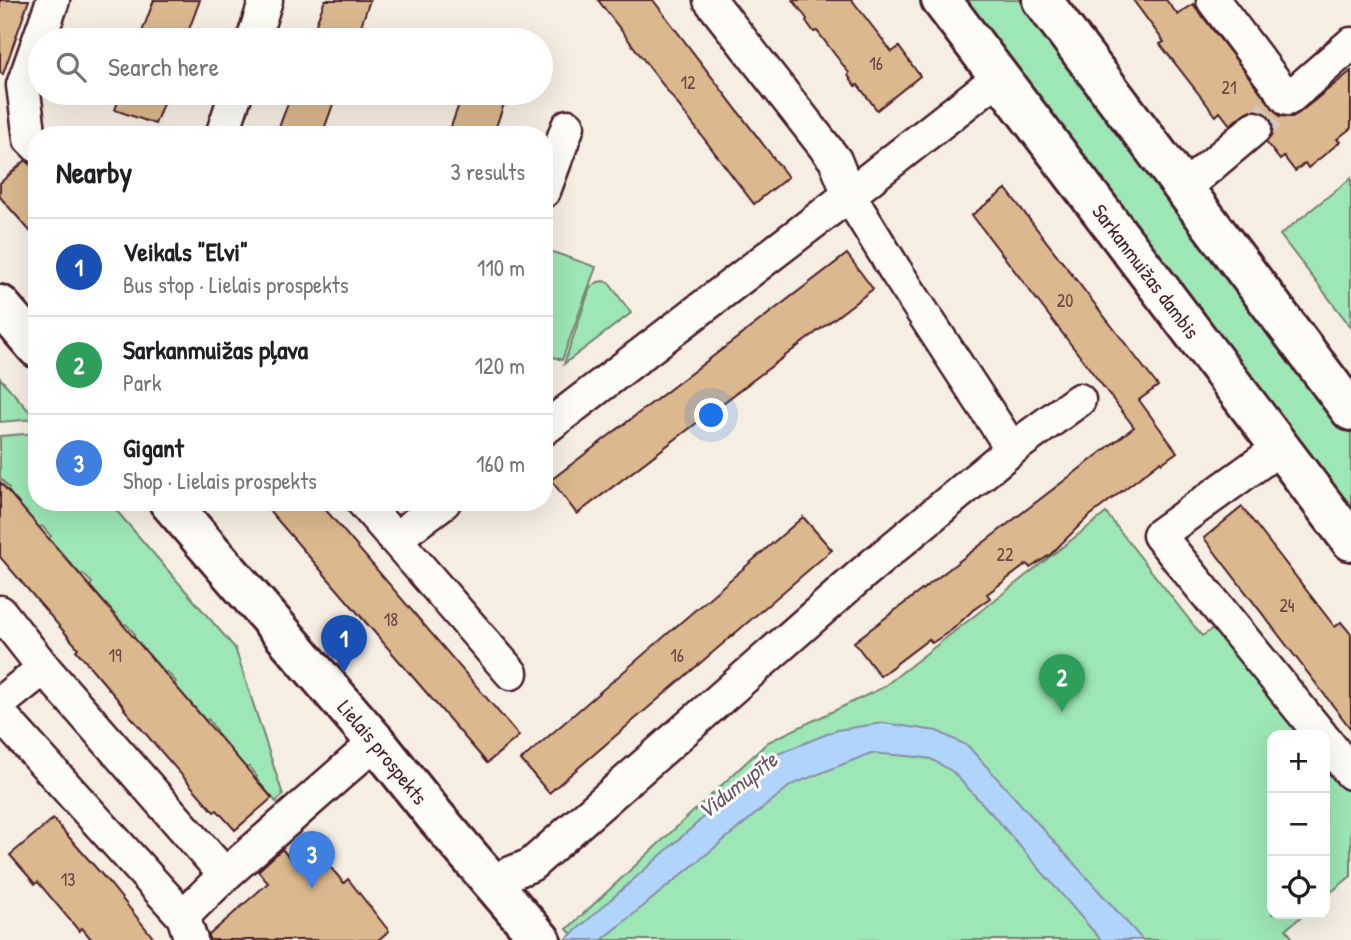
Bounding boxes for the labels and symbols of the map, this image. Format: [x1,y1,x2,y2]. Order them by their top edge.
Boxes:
house number: 16 [869,51,883,76]
house number: 12 [681,70,696,95]
house number: 21 [1222,75,1236,100]
street label: Sarkanmuižas dambis [1086,198,1207,344]
house number: 20 [1057,288,1073,313]
your location [694,398,728,432]
house number: 22 [997,542,1014,567]
house number: 24 [1279,593,1295,618]
house number: 18 [384,607,398,632]
pin: 1 [321,615,367,673]
house number: 19 [108,643,122,668]
house number: 16 [670,643,684,668]
pin: 2 [1039,654,1085,712]
street label: Lielais prospekts [331,693,435,810]
water label: Vidumupīte [691,744,785,827]
pin: 3 [289,831,335,889]
house number: 13 [61,867,75,892]

